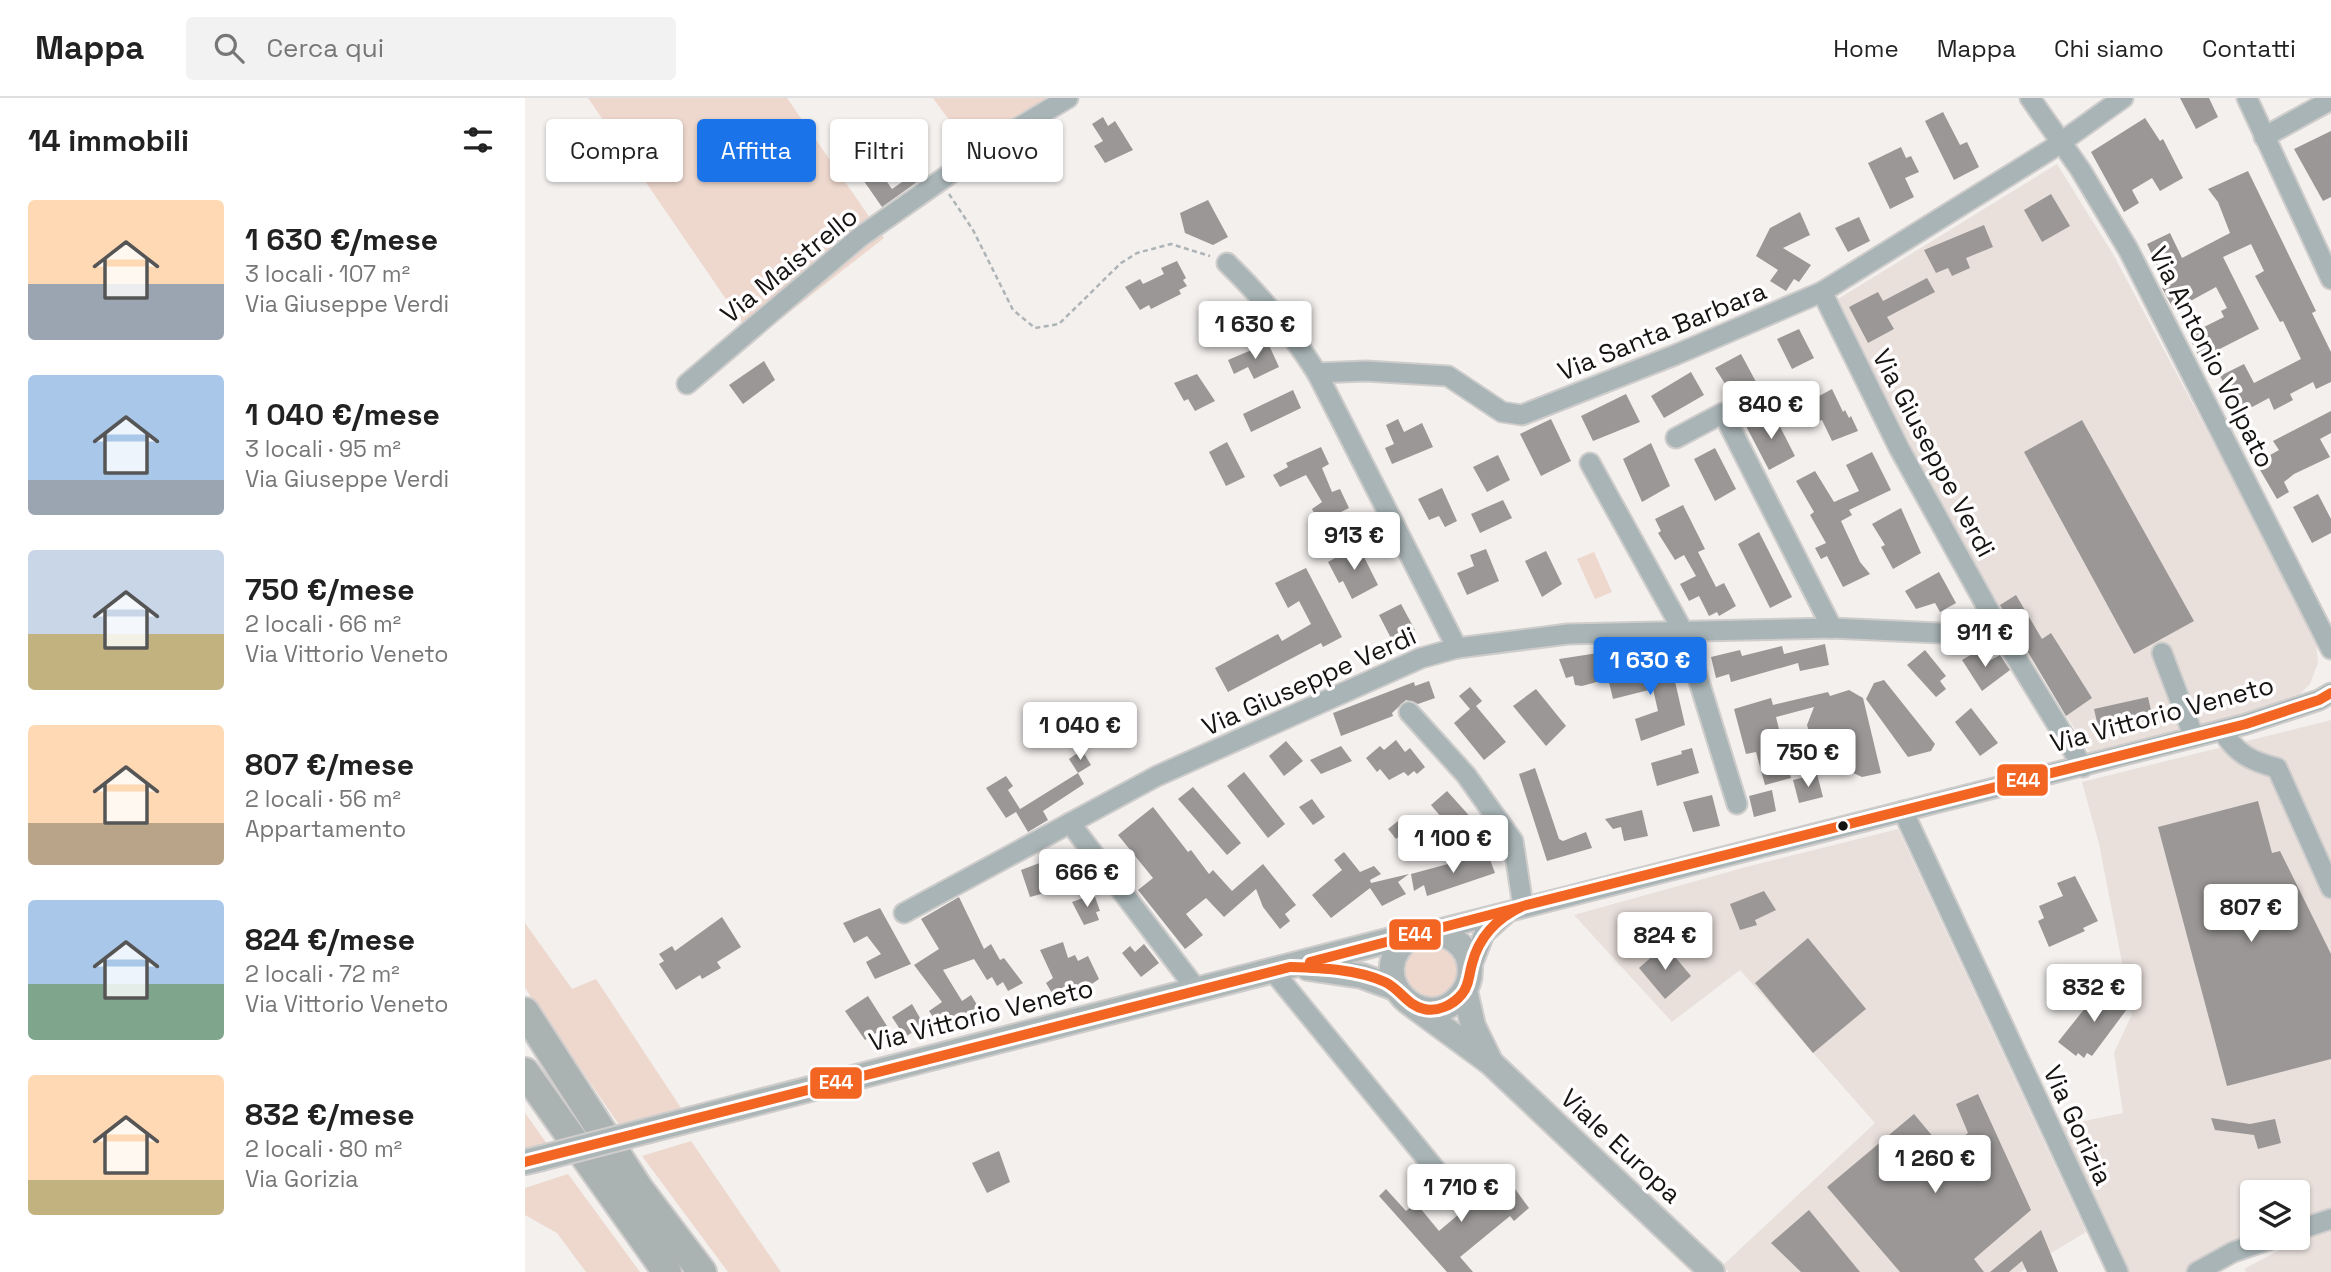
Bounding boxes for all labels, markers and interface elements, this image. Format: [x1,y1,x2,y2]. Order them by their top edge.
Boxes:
search box [186,17,676,80]
text: Mappa [35,27,144,69]
icon: search [210,29,248,67]
text: Cerca qui [266,31,384,65]
text: Home [1833,33,1899,64]
text: Mappa [1937,33,2016,64]
text: Chi siamo [2054,33,2164,64]
text: Contatti [2202,33,2296,64]
chip: Compra [546,119,683,182]
chip: Affitta [697,119,816,182]
chip: Filtri [830,119,928,182]
chip: Nuovo [942,119,1063,182]
text: 14 immobili [28,121,189,160]
icon: filters [459,121,497,159]
street label: Via Maistrello [713,199,865,331]
text: 1 630 €/mese [245,220,438,259]
icon: home [84,228,168,312]
street label: Via Antonio Volpato [2141,241,2283,473]
text: 3 locali · 107 m² [245,259,410,289]
street label: Via Santa Barbara [1553,274,1771,388]
text: Via Giuseppe Verdi [245,289,449,319]
pin: 1 630 € [1190,302,1320,361]
text: 1 630 € [1215,309,1295,339]
street label: Via Giuseppe Verdi [1865,343,2003,563]
pin: 840 € [1722,382,1820,441]
text: 840 € [1739,389,1803,419]
text: 1 040 €/mese [245,395,440,434]
icon: home [84,403,168,487]
text: 3 locali · 95 m² [245,434,401,464]
text: Via Giuseppe Verdi [245,464,449,494]
pin: 913 € [1305,512,1403,572]
text: 913 € [1324,520,1384,550]
text: 750 €/mese [245,570,415,609]
icon: home [84,578,168,662]
text: 2 locali · 66 m² [245,609,401,639]
pin: 911 € [1936,610,2034,669]
text: 911 € [1957,617,2013,647]
street label: Via Giuseppe Verdi [1197,619,1421,743]
pin: 1 630 € [1585,638,1715,697]
text: Via Vittorio Veneto [245,639,449,669]
text: 1 630 € [1610,645,1690,675]
street label: Via Vittorio Veneto [2046,668,2278,760]
pin: 1 040 € [1015,702,1145,762]
text: 1 040 € [1039,710,1121,740]
pin: 750 € [1759,730,1857,789]
text: 750 € [1777,737,1839,767]
text: 807 €/mese [245,745,414,784]
icon: home [84,753,168,837]
line badge: E44 [1996,763,2049,797]
text: E44 [2006,768,2040,793]
text: 2 locali · 56 m² [245,784,401,814]
text: Appartamento [245,814,406,844]
pin: 1 100 € [1388,816,1518,875]
unlabelled marker [1836,819,1850,833]
text: 1 100 € [1414,823,1492,853]
pin: 666 € [1038,850,1136,909]
text: 666 € [1055,857,1119,887]
pin: 807 € [2202,884,2300,944]
text: 807 € [2220,892,2282,922]
pin: 824 € [1616,912,1714,972]
line badge: E44 [1388,918,1442,951]
text: 824 €/mese [245,920,415,959]
text: 824 € [1633,920,1697,950]
text: E44 [1398,922,1432,947]
icon: home [84,928,168,1012]
text: 2 locali · 72 m² [245,959,400,989]
pin: 832 € [2045,964,2143,1024]
street label: Via Vittorio Veneto [865,971,1097,1059]
text: 832 € [2063,972,2125,1002]
text: Via Vittorio Veneto [245,989,449,1019]
street label: Via Gorizia [2035,1060,2121,1190]
line badge: E44 [809,1066,863,1100]
text: E44 [819,1070,853,1095]
street label: Viale Europa [1553,1081,1689,1211]
text: 832 €/mese [245,1095,415,1134]
icon: home [84,1103,168,1187]
text: 2 locali · 80 m² [245,1134,402,1164]
pin: 1 260 € [1870,1136,2000,1195]
text: 1 260 € [1895,1143,1975,1173]
text: Via Gorizia [245,1164,359,1194]
pin: 1 710 € [1396,1164,1526,1224]
text: 1 710 € [1423,1172,1499,1202]
map controls [2240,1180,2310,1250]
button: layers [2240,1180,2310,1250]

